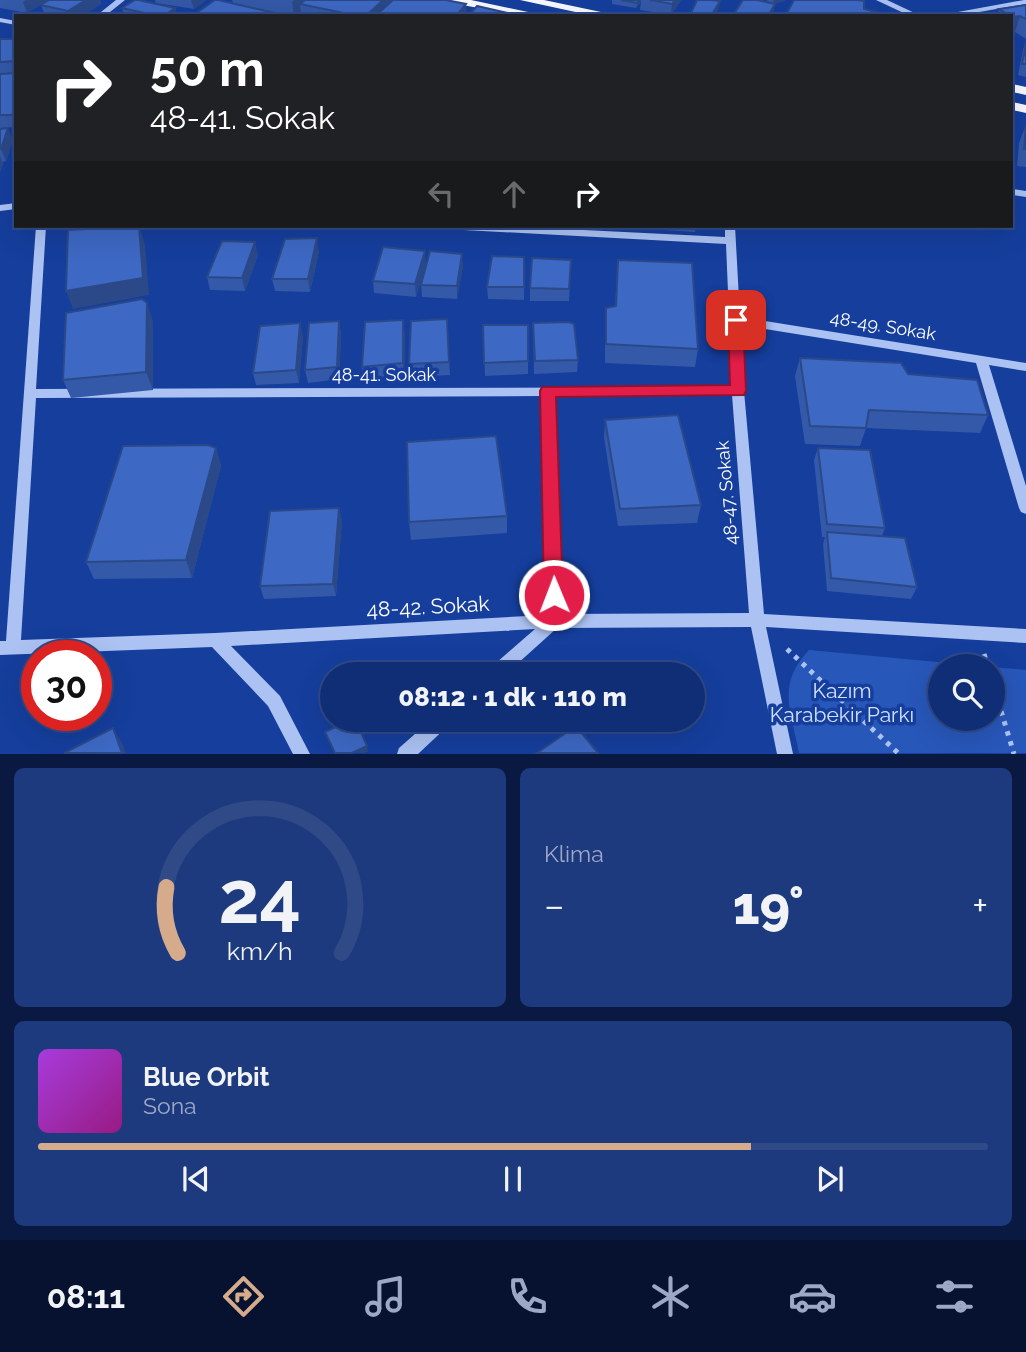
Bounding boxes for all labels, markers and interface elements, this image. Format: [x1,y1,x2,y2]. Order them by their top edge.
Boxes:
text: 50 m [150,40,265,97]
icon: right [35,42,126,133]
text: 48-41. Sokak [150,99,335,136]
icon: left [422,175,460,213]
icon: ahead [495,175,533,213]
icon: right [568,175,606,213]
pin [706,290,766,350]
icon: arrive [717,301,755,339]
street label: 48-49. Sokak [829,307,938,344]
street label: 48-41. Sokak [332,364,436,385]
street label: 48-47. Sokak [711,440,742,546]
position arrow [517,558,591,632]
street label: 48-42. Sokak [366,591,490,622]
speed limit sign: 30 [21,640,112,731]
map controls [928,654,1005,731]
button: search [928,654,1005,731]
park label: Kazım Karabekir Parkı [770,678,914,727]
text: 08:12 · 1 dk · 110 m [398,682,627,712]
text: Klima [544,840,604,867]
text: 24 [219,856,301,941]
text: 19° [733,875,804,936]
text: − [544,883,564,928]
text: + [972,883,988,928]
text: km/h [227,936,293,966]
text: Blue Orbit [143,1062,270,1092]
text: Sona [143,1092,197,1119]
icon: previous [177,1160,215,1198]
icon: pause [494,1160,532,1198]
icon: next [811,1160,849,1198]
icon: directions [219,1272,268,1321]
icon: music [361,1272,410,1321]
icon: phone [503,1272,552,1321]
icon: climate [646,1272,695,1321]
icon: car [788,1272,837,1321]
icon: filters [930,1272,979,1321]
text: 08:11 [47,1278,125,1315]

